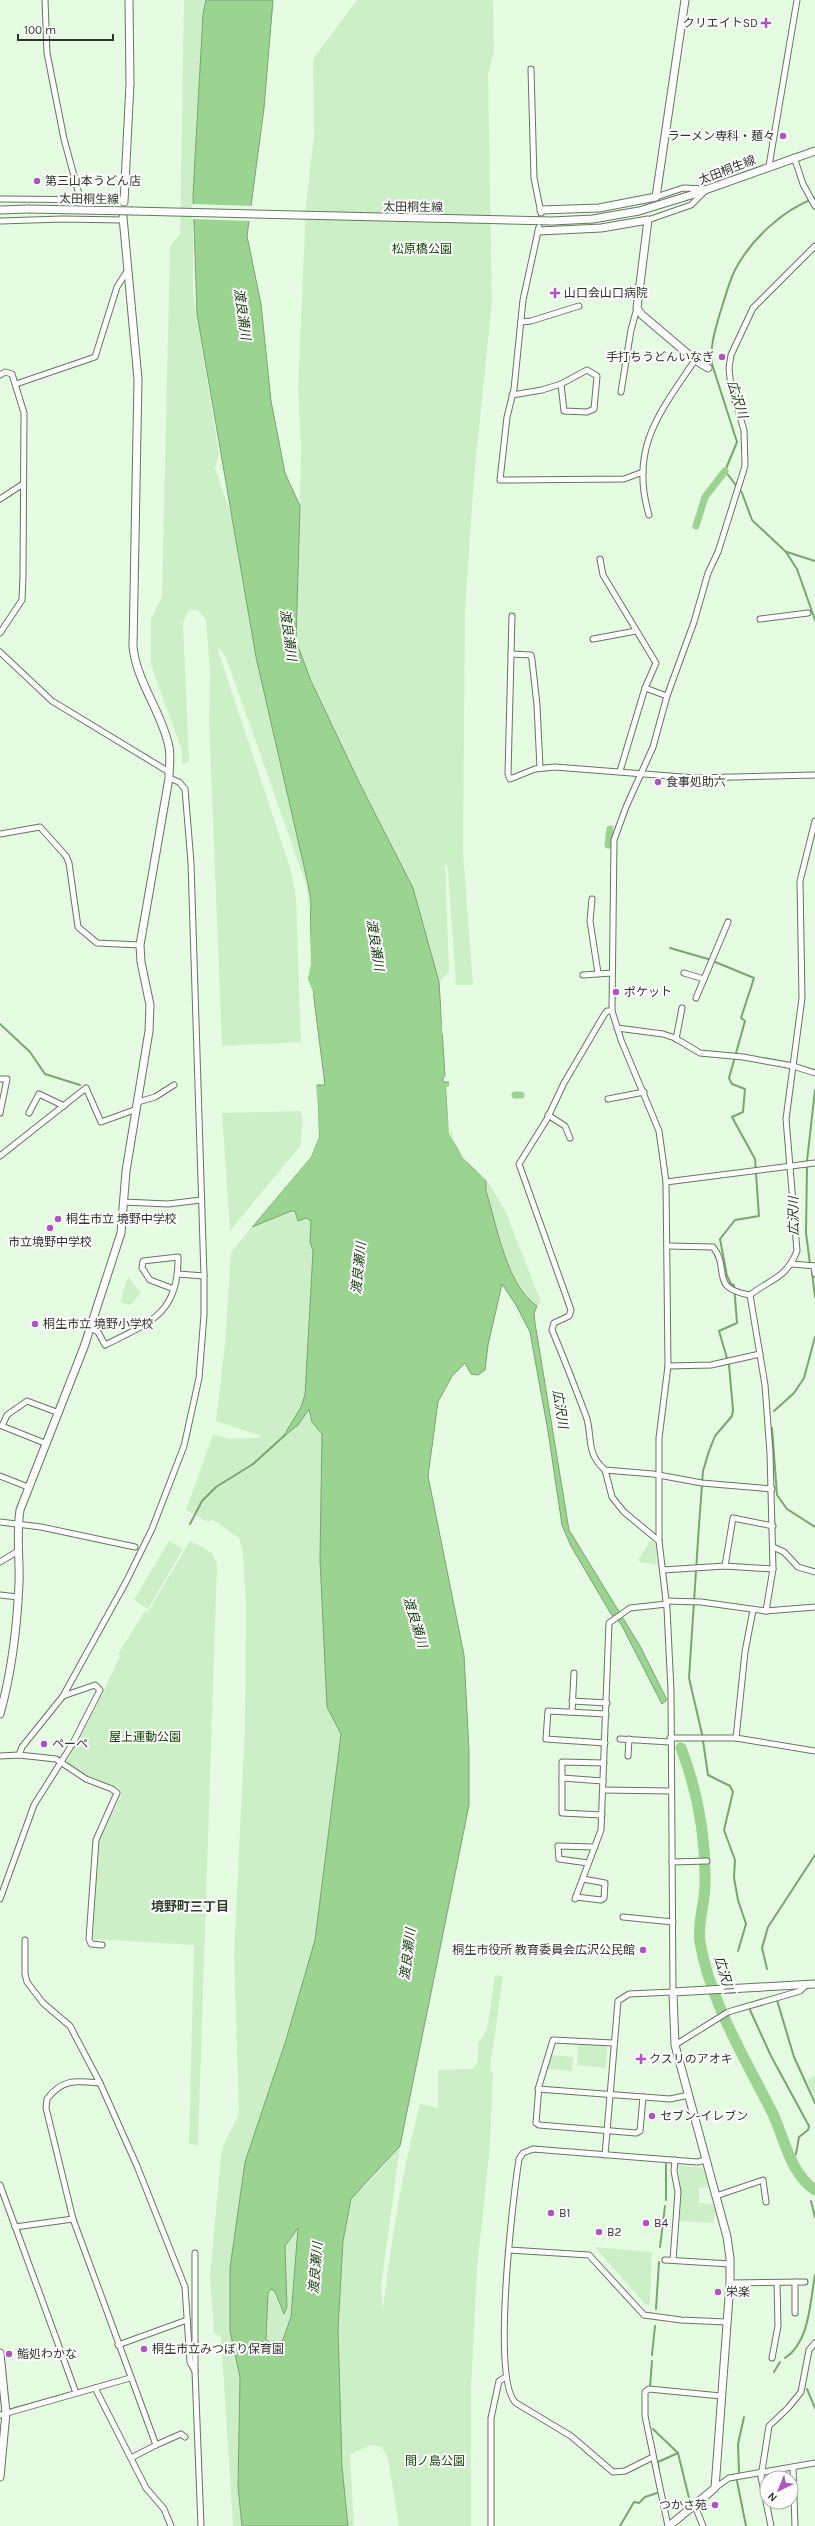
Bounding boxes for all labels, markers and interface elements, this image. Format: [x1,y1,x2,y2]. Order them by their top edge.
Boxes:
scale bar [18,16,113,42]
place label: クリエイトSD [683,16,758,30]
marker: クリエイトSD [761,18,771,28]
text: 100 m [24,23,56,37]
place label: ラーメン専科・麺々 [667,129,775,143]
marker: ラーメン専科・麺々 [778,131,788,141]
street label: 太田桐生線 [696,153,758,187]
place label: 第三山本うどん店 [45,174,141,188]
marker: 第三山本うどん店 [32,176,42,186]
street label: 太田桐生線 [59,191,119,207]
street label: 太田桐生線 [383,199,443,215]
park label: 松原橋公園 [392,242,452,256]
place label: 山口会山口病院 [564,286,648,300]
water label: 渡良瀬川 [231,287,254,343]
marker: 山口会山口病院 [549,287,561,299]
place label: 手打ちうどんいなぎ [606,350,714,364]
marker: 手打ちうどんいなぎ [717,352,727,362]
water label: 広沢川 [724,378,751,422]
water label: 渡良瀬川 [277,608,300,664]
place label: 食事処助六 [666,775,726,789]
marker: 食事処助六 [653,777,663,787]
water label: 渡良瀬川 [364,918,387,974]
place label: ポケット [624,985,672,999]
marker: ポケット [611,987,621,997]
water label: 広沢川 [786,1194,801,1236]
place label: 桐生市立 境野中学校 [66,1212,177,1226]
marker: 桐生市立 境野中学校 [53,1214,63,1224]
marker: 市立境野中学校 [45,1223,55,1233]
place label: 市立境野中学校 [8,1235,92,1249]
water label: 渡良瀬川 [348,1239,369,1295]
place label: 桐生市立 境野小学校 [43,1317,154,1331]
marker: 桐生市立 境野小学校 [30,1319,40,1329]
water label: 広沢川 [550,1389,571,1431]
water label: 渡良瀬川 [401,1595,431,1651]
park label: 屋上運動公園 [109,1730,181,1744]
place label: ペーペ [52,1737,88,1751]
marker: ペーペ [39,1739,49,1749]
district label: 境野町三丁目 [151,1899,229,1914]
water label: 渡良瀬川 [397,1925,418,1981]
place label: 桐生市役所 教育委員会広沢公民館 [452,1943,635,1957]
marker: 桐生市役所 教育委員会広沢公民館 [638,1945,648,1955]
water label: 広沢川 [712,1954,738,1998]
place label: クスリのアオキ [649,2052,733,2066]
marker: クスリのアオキ [636,2054,646,2064]
place label: セブン-イレブン [660,2109,748,2123]
marker: セブン-イレブン [647,2111,657,2121]
place label: B1 [559,2206,570,2220]
marker: B1 [546,2208,556,2218]
place label: B4 [654,2216,668,2230]
marker: B4 [641,2218,651,2228]
place label: B2 [607,2225,621,2239]
marker: B2 [594,2227,604,2237]
water label: 渡良瀬川 [306,2240,325,2295]
place label: 栄楽 [726,2285,750,2299]
marker: 栄楽 [713,2287,723,2297]
place label: 桐生市立みつぼり保育園 [152,2342,284,2356]
marker: 桐生市立みつぼり保育園 [139,2344,149,2354]
place label: 鮨処わかな [17,2347,77,2361]
marker: 鮨処わかな [4,2349,14,2359]
park label: 間ノ島公園 [405,2454,465,2468]
north arrow [759,2470,799,2510]
text: N [765,2490,780,2504]
place label: つかさ苑 [659,2498,707,2512]
marker: つかさ苑 [710,2500,720,2510]

